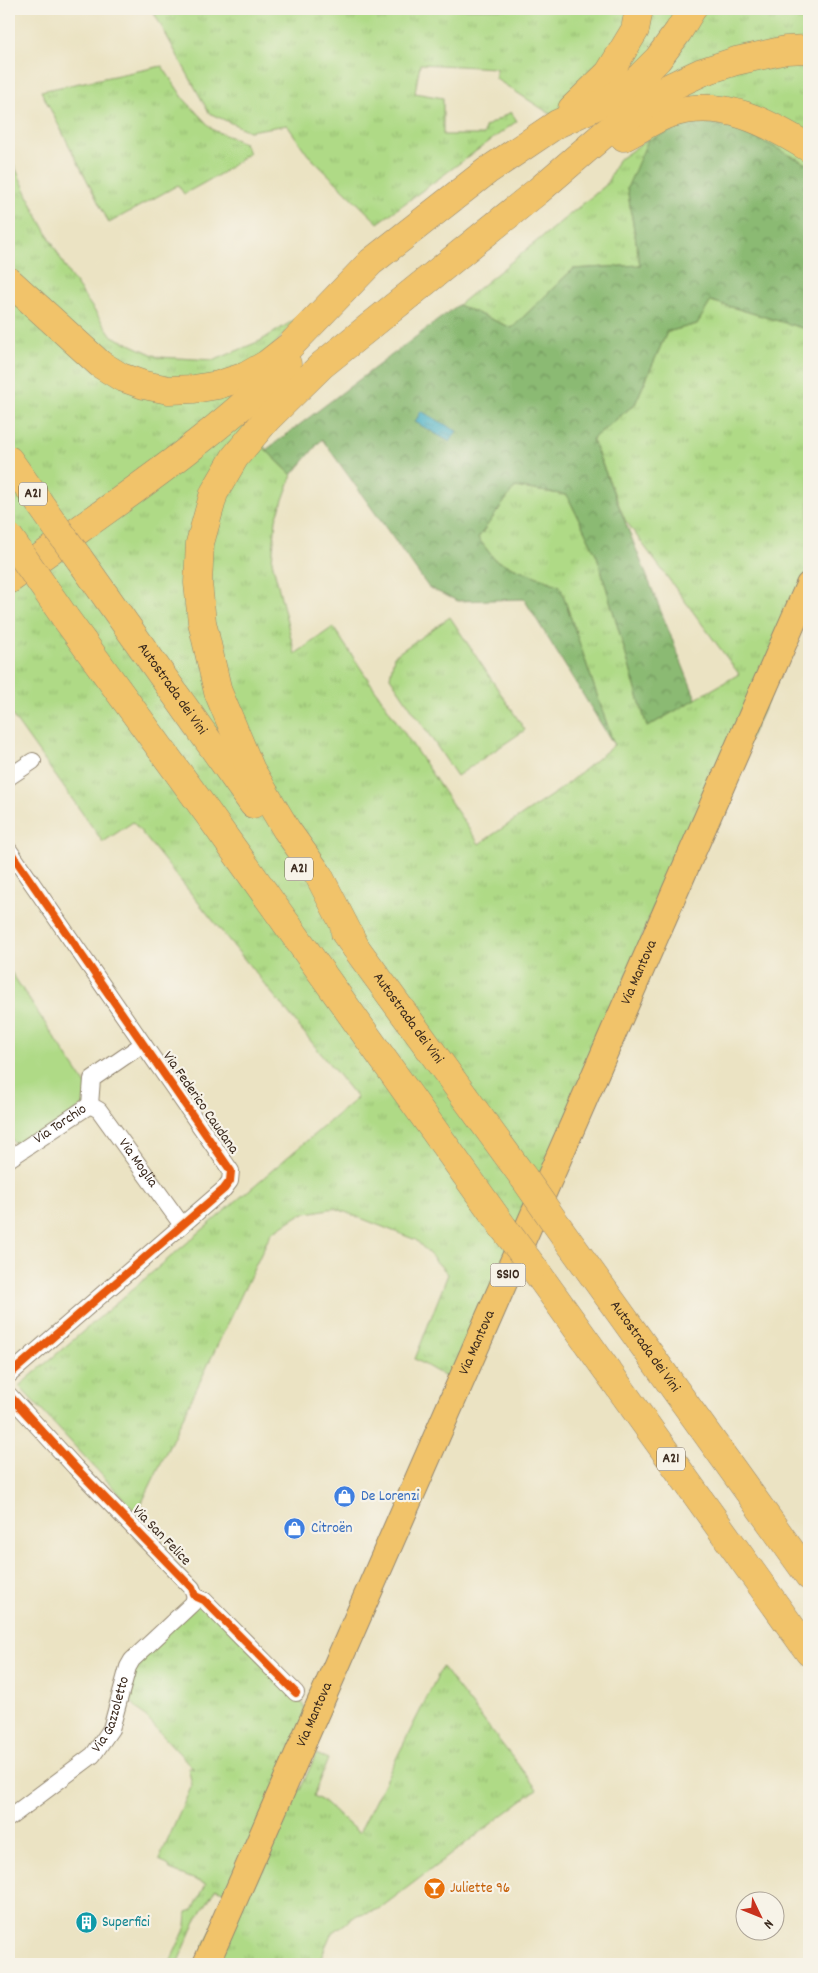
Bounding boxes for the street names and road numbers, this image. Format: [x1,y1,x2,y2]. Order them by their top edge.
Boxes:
road number: A21 [19,482,47,506]
street label: Autostrada dei Vini [131,639,212,740]
road number: A21 [285,858,313,881]
street label: Via Mantova [616,936,664,1009]
street label: Autostrada dei Vini [367,968,449,1069]
street label: Via Federico Caudana [156,1047,244,1160]
street label: Via Torchio [30,1099,92,1150]
street label: Via Moglia [112,1134,163,1193]
road number: SS10 [490,1264,526,1286]
street label: Autostrada dei Vini [604,1296,685,1398]
street label: Via Mantova [454,1306,502,1379]
road number: A21 [657,1448,685,1470]
street label: Via San Felice [126,1501,196,1572]
street label: Via Gazzoletto [86,1674,136,1758]
street label: Via Mantova [291,1678,339,1751]

